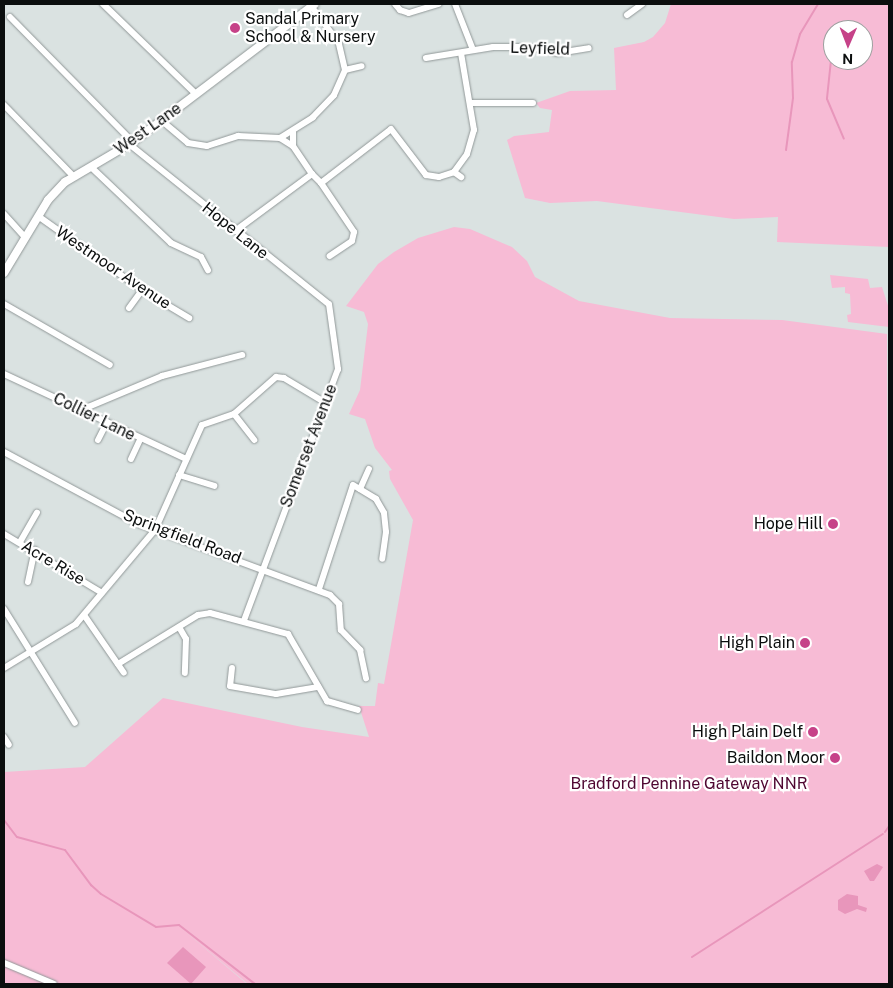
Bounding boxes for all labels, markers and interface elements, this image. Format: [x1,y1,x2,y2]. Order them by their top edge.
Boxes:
place label: Sandal Primary School & Nursery [245,9,375,47]
north arrow [823,20,873,70]
marker: Sandal Primary School & Nursery [229,22,241,34]
street label: Leyfield [510,38,570,60]
text: N [842,51,853,67]
street label: West Lane [111,99,185,159]
street label: Hope Lane [198,198,272,264]
street label: Westmoor Avenue [52,222,174,314]
street label: Somerset Avenue [277,382,341,510]
street label: Collier Lane [50,389,138,445]
street label: Springfield Road [120,506,244,568]
place label: Hope Hill [754,514,823,534]
marker: Hope Hill [827,518,839,530]
street label: Acre Rise [18,537,88,589]
place label: High Plain [719,633,795,653]
marker: High Plain [799,637,811,649]
place label: High Plain Delf [692,722,803,742]
marker: High Plain Delf [807,726,819,738]
place label: Baildon Moor [727,748,825,768]
marker: Baildon Moor [829,752,841,764]
park label: Bradford Pennine Gateway NNR [570,774,808,794]

